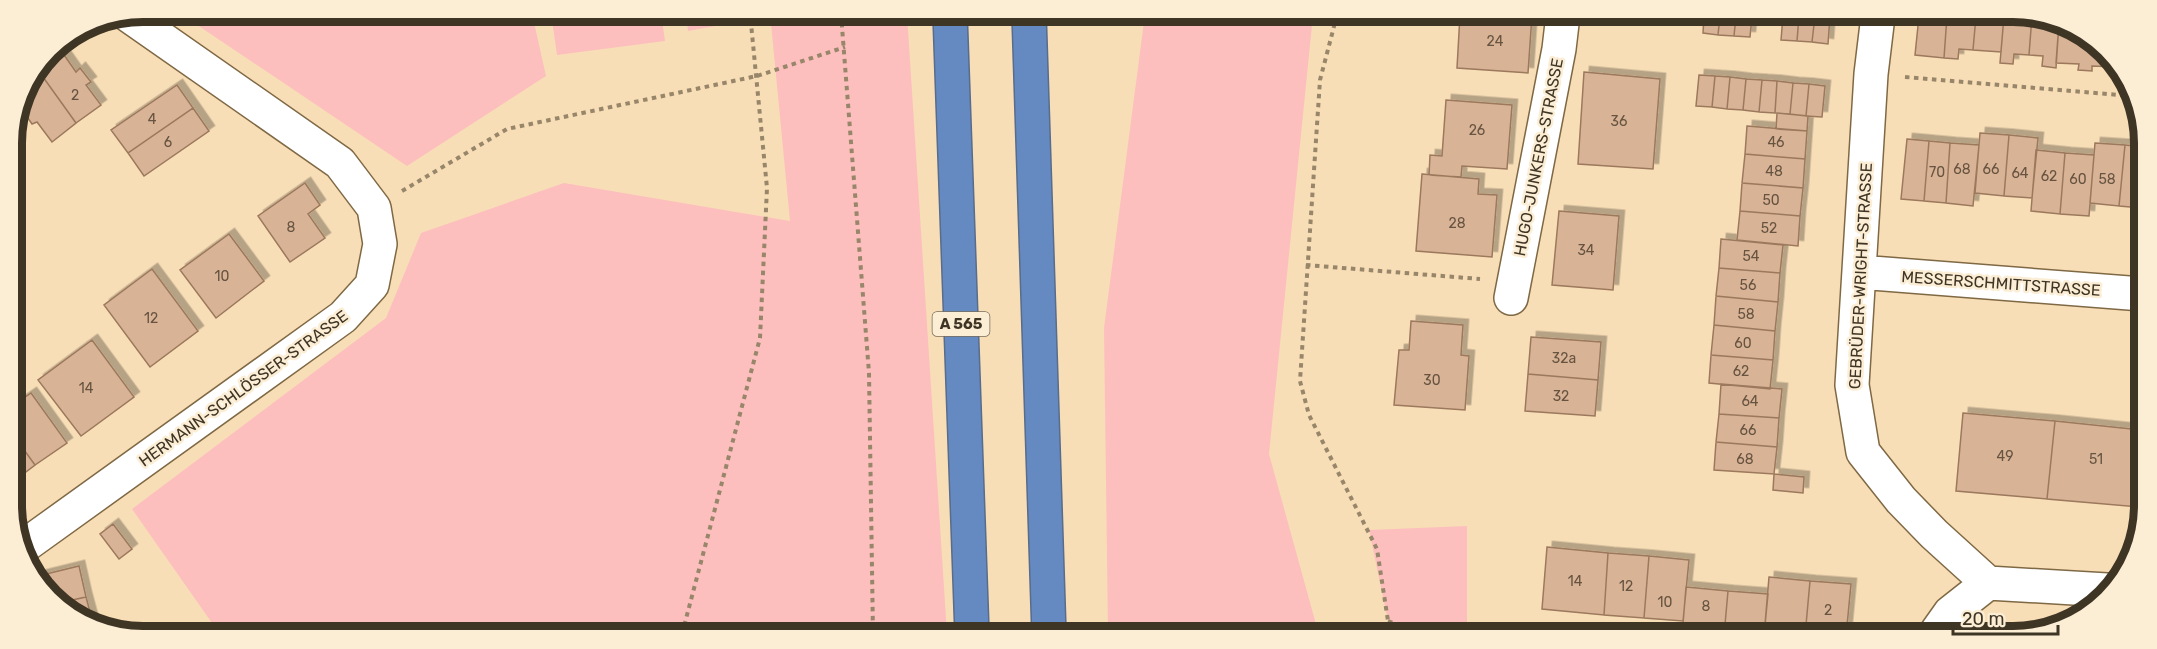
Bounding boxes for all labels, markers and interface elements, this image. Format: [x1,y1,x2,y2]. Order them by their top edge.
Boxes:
house number: 24 [1487,33,1504,50]
street label: HUGO-JUNKERS-STRASSE [1510,57,1567,258]
house number: 2 [71,87,79,104]
house number: 4 [148,111,157,128]
house number: 36 [1611,113,1627,130]
house number: 26 [1469,122,1485,139]
house number: 6 [164,134,172,151]
house number: 46 [1767,134,1785,151]
house number: 68 [1953,161,1971,178]
house number: 66 [1983,161,1999,178]
street label: GEBRÜDER-WRIGHT-STRASSE [1845,162,1876,390]
house number: 48 [1765,163,1783,180]
house number: 70 [1929,164,1945,181]
house number: 64 [2011,165,2029,182]
house number: 62 [2041,168,2057,185]
house number: 60 [2069,171,2087,188]
house number: 58 [2098,171,2116,188]
house number: 50 [1762,192,1780,209]
house number: 28 [1448,215,1466,232]
house number: 8 [287,219,296,236]
house number: 52 [1761,220,1777,237]
house number: 34 [1577,242,1595,259]
house number: 54 [1742,248,1760,265]
street label: MESSERSCHMITTSTRASSE [1901,267,2101,300]
house number: 10 [215,268,230,285]
house number: 56 [1740,277,1756,294]
street label: HERMANN-SCHLÖSSER-STRASSE [135,306,351,471]
house number: 58 [1737,306,1755,323]
house number: 12 [144,310,158,327]
road number: A 565 [932,312,990,336]
house number: 60 [1734,335,1752,352]
house number: 32a [1552,350,1576,367]
house number: 62 [1733,363,1749,380]
house number: 30 [1423,372,1441,389]
house number: 14 [79,380,94,397]
house number: 32 [1553,388,1569,405]
house number: 64 [1741,393,1759,410]
house number: 66 [1740,422,1756,439]
house number: 49 [1997,448,2013,465]
house number: 68 [1736,451,1754,468]
house number: 51 [2089,451,2103,468]
house number: 14 [1568,573,1583,590]
house number: 12 [1619,578,1633,595]
house number: 10 [1658,594,1673,611]
house number: 8 [1702,598,1711,615]
scale bar [1953,598,2058,636]
house number: 2 [1824,602,1832,619]
text: 20 m [1962,608,2004,630]

